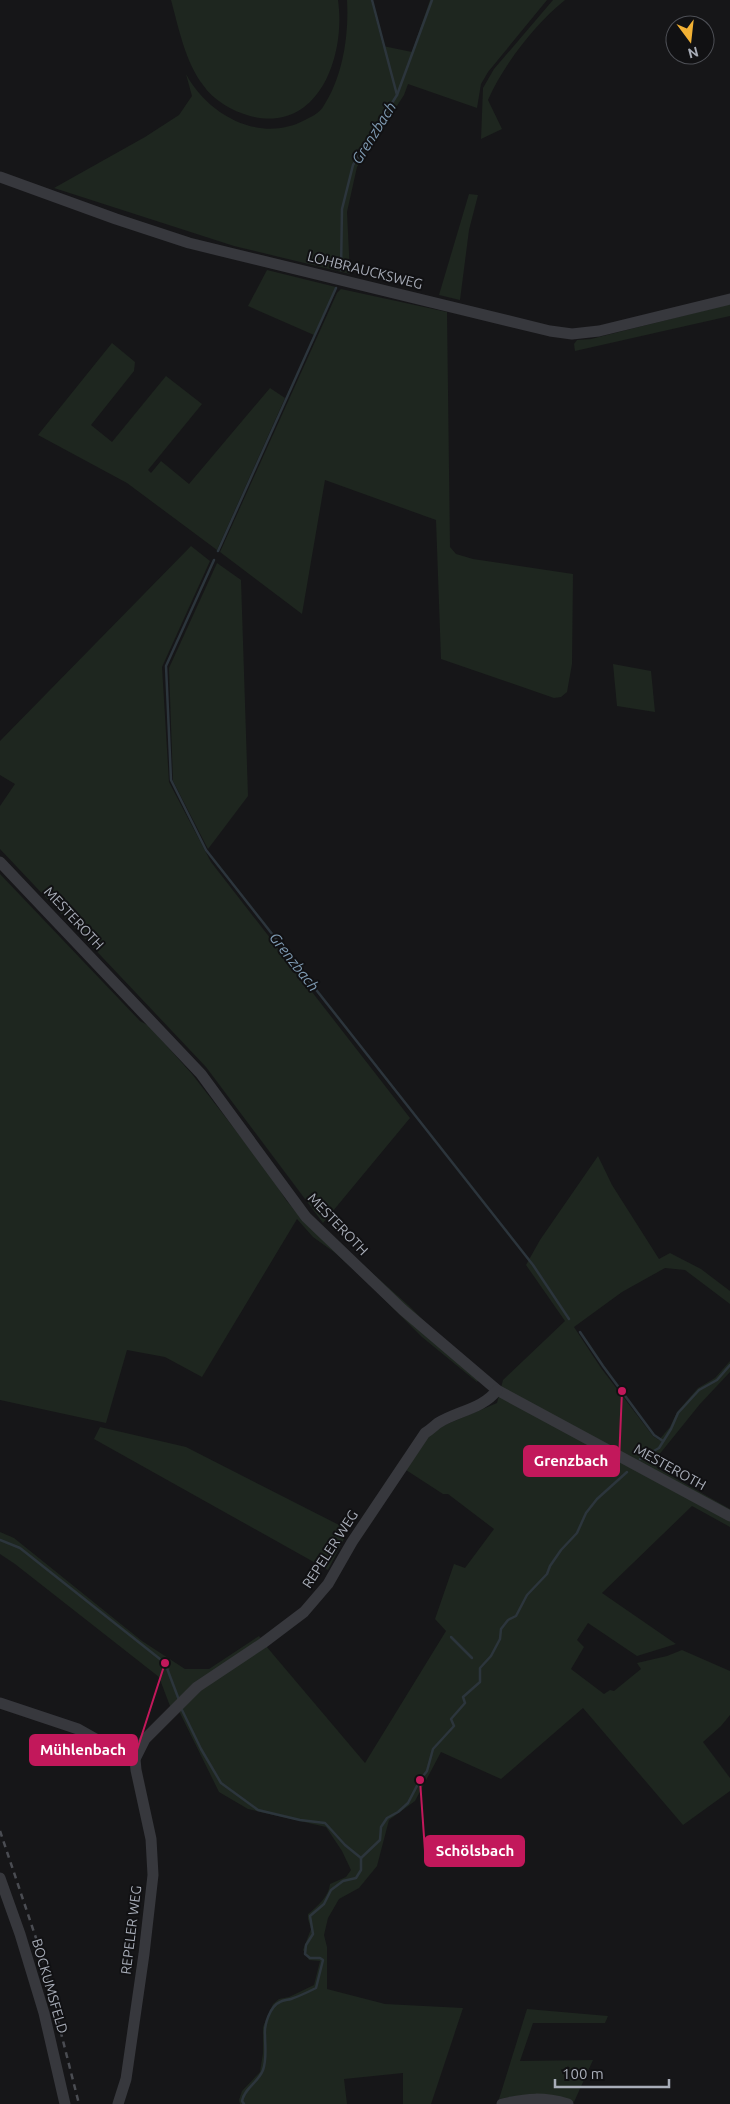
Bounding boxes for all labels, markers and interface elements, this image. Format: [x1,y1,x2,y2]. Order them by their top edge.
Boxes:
north arrow [665,15,715,65]
text: N [686,43,700,62]
water label: Grenzbach [348,99,399,167]
street label: LOHBRAUCKSWEG [306,248,424,292]
street label: MESTEROTH [41,883,107,953]
water label: Grenzbach [266,929,323,994]
street label: MESTEROTH [305,1190,371,1258]
street label: MESTEROTH [631,1441,709,1493]
callout: Grenzbach [524,1446,619,1476]
text: Grenzbach [534,1452,608,1469]
street label: REPELER WEG [299,1507,361,1591]
callout: Mühlenbach [30,1735,137,1765]
text: Mühlenbach [40,1741,126,1758]
callout: Schölsbach [425,1836,524,1866]
text: Schölsbach [436,1842,514,1859]
street label: REPELER WEG [118,1885,144,1975]
street label: BOCKUMSFELD [29,1937,71,2035]
scale bar [555,2056,669,2088]
text: 100 m [562,2065,604,2082]

